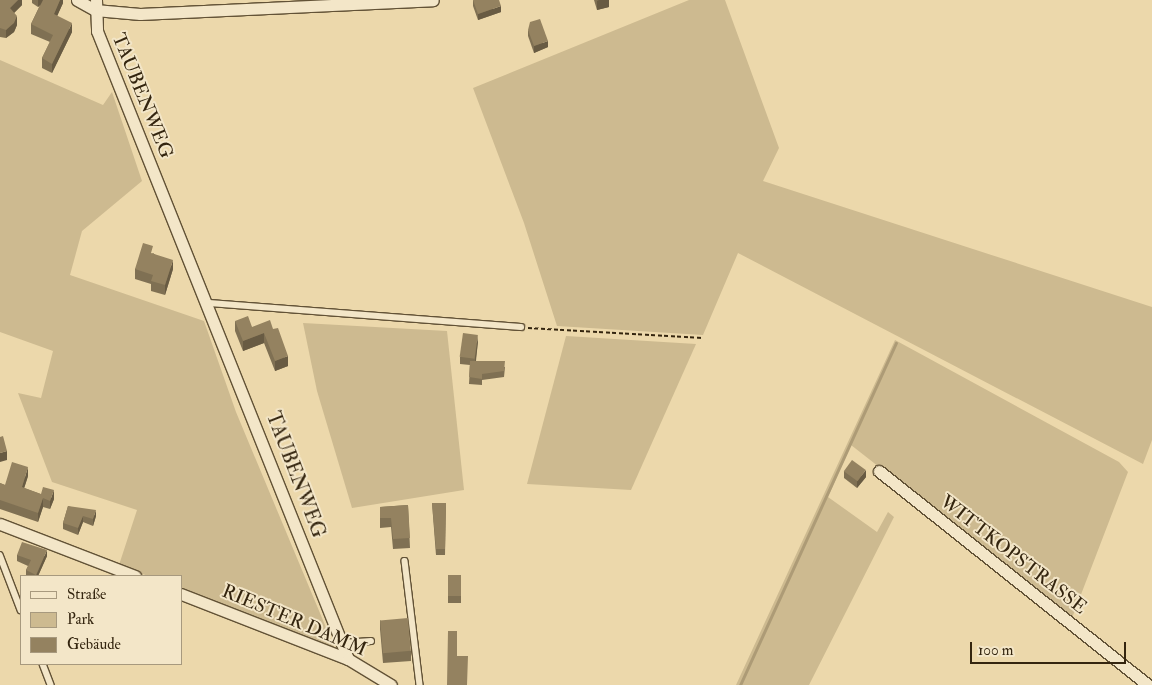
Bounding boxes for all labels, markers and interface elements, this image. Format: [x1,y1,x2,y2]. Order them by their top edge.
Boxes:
street label: TAUBENWEG [107,30,177,162]
street label: TAUBENWEG [261,409,329,541]
street label: WITTKOPSTRASSE [935,491,1091,619]
legend [20,575,182,665]
street label: RIESTER DAMM [218,580,370,662]
text: Straße [67,585,106,604]
text: Park [67,610,94,629]
scale bar [972,632,1128,664]
text: Gebäude [67,635,121,654]
text: 100 m [978,641,1013,660]

